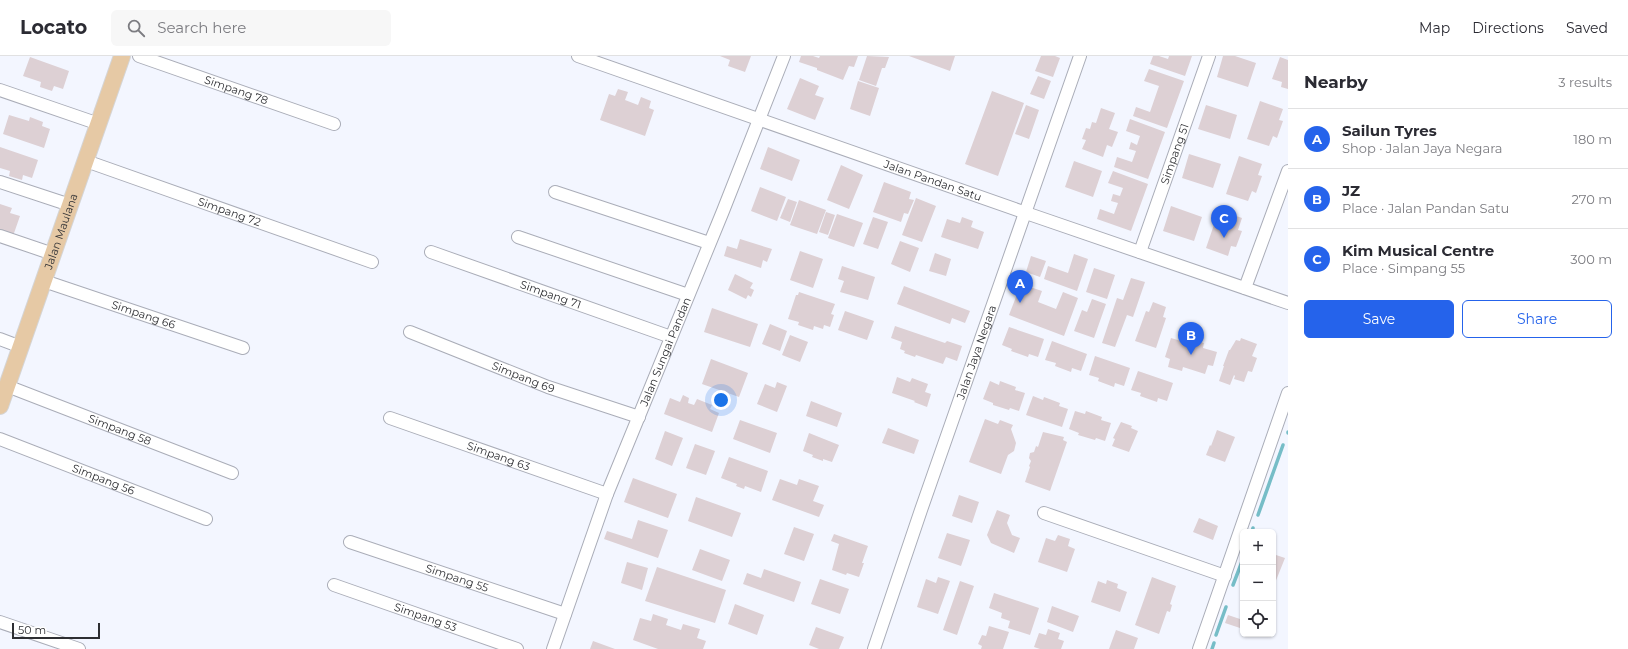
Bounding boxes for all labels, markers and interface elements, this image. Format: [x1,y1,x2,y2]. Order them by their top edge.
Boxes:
search box [111,10,391,46]
text: Locato [20,16,87,39]
icon: search [125,17,147,39]
text: Search here [157,18,246,37]
text: Map [1419,19,1450,37]
text: Directions [1472,19,1544,37]
text: Saved [1566,19,1608,37]
street label: Simpang 78 [203,72,270,107]
text: Nearby [1304,72,1368,92]
text: 3 results [1558,74,1612,90]
text: Sailun Tyres [1342,121,1437,140]
street label: Simpang 51 [1157,122,1192,186]
text: A [1312,131,1322,147]
text: 180 m [1573,131,1612,147]
text: Shop · Jalan Jaya Negara [1342,140,1503,156]
street label: Jalan Pandan Satu [881,156,984,204]
text: JZ [1342,181,1360,200]
street label: Jalan Maulana [41,191,81,272]
text: B [1312,191,1322,207]
text: 270 m [1571,191,1612,207]
street label: Simpang 72 [196,194,263,229]
text: Place · Jalan Pandan Satu [1342,200,1509,216]
pin: C [1211,205,1237,238]
text: Kim Musical Centre [1342,241,1494,260]
text: C [1312,251,1322,267]
text: 300 m [1570,251,1612,267]
text: Place · Simpang 55 [1342,260,1465,276]
pin: A [1007,270,1033,303]
street label: Simpang 71 [518,277,583,312]
street label: Jalan Sungai Pandan [636,295,694,409]
street label: Simpang 66 [110,297,178,332]
button: Save [1304,300,1454,338]
button: Share [1462,300,1612,338]
street label: Jalan Jaya Negara [953,303,999,402]
pin: B [1178,322,1204,355]
street label: Simpang 69 [490,358,557,396]
your location [711,390,731,410]
street label: Simpang 58 [86,411,153,448]
street label: Simpang 63 [465,438,532,474]
street label: Simpang 56 [70,461,137,498]
map controls [1240,529,1276,637]
button: + [1240,529,1276,565]
street label: Simpang 55 [424,561,490,595]
button: − [1240,565,1276,601]
street label: Simpang 53 [392,600,459,634]
button: locate [1240,601,1276,637]
scale bar [12,621,100,640]
text: 50 m [18,623,46,637]

